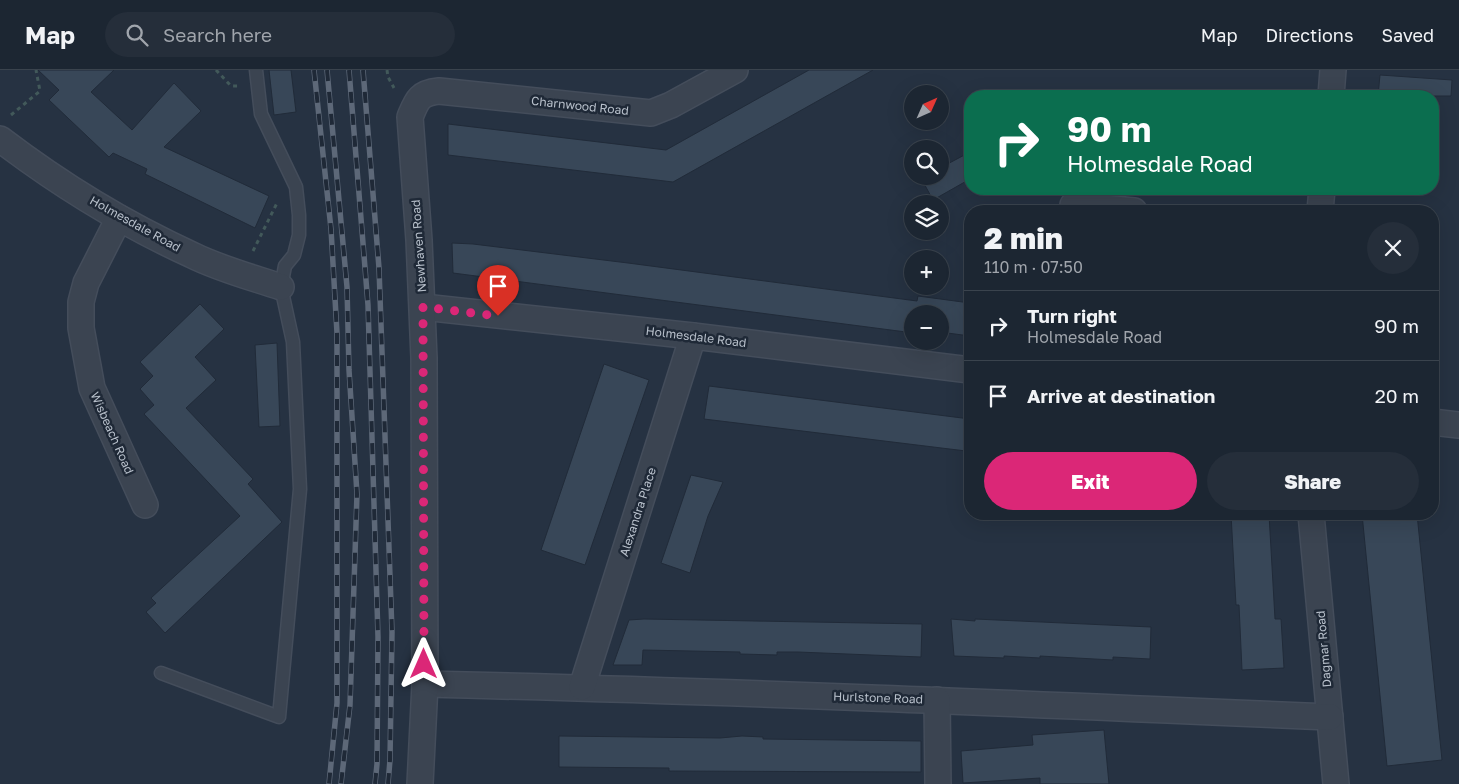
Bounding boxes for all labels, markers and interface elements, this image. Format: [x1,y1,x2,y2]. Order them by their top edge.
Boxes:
search box [105,12,455,57]
text: Map [25,20,75,49]
icon: search [123,21,151,49]
text: Search here [163,23,272,46]
text: Map [1201,24,1237,46]
text: Directions [1265,24,1353,46]
text: Saved [1381,24,1434,46]
north arrow [904,85,949,130]
map controls [904,85,949,350]
street label: Charnwood Road [531,93,630,118]
text: 90 m [1067,108,1151,150]
icon: right [984,110,1049,175]
button: search [904,140,949,185]
text: Holmesdale Road [1067,150,1253,177]
street label: Holmesdale Road [87,192,183,255]
button: layers [904,195,949,240]
street label: Newhaven Road [408,199,429,293]
text: 2 min [984,220,1063,256]
button: close [1367,222,1419,274]
button: + [904,250,949,295]
text: 110 m · 07:50 [984,257,1083,277]
pin [477,265,519,316]
icon: arrive [484,272,512,300]
text: Turn right [1027,304,1117,327]
button: − [904,305,949,350]
icon: right [984,312,1012,340]
text: 90 m [1374,314,1419,337]
street label: Holmesdale Road [645,323,747,350]
text: Holmesdale Road [1027,327,1162,347]
icon: arrive [984,382,1012,410]
text: Arrive at destination [1027,384,1215,407]
text: 20 m [1375,384,1419,407]
street label: Wisbeach Road [88,389,137,476]
button: Exit [984,452,1197,510]
button: Share [1207,452,1419,510]
street label: Alexandra Place [616,465,659,558]
street label: Dagmar Road [1313,610,1334,688]
position arrow [397,637,449,689]
street label: Hurlstone Road [833,688,923,707]

